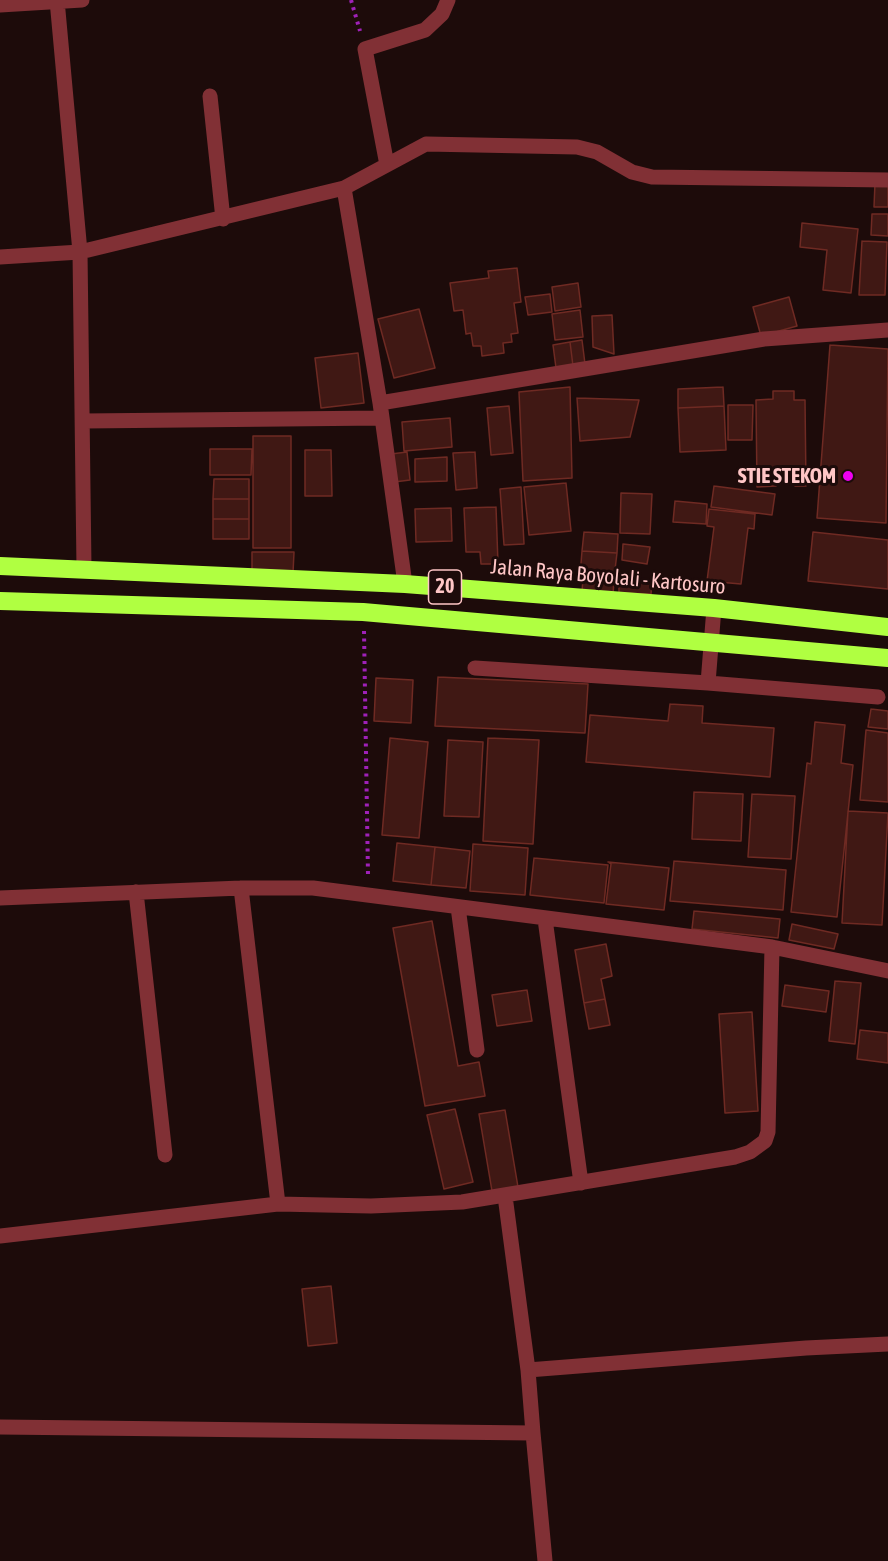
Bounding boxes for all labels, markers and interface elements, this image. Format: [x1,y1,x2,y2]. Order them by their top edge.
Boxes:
place label: STIE STEKOM [738,463,836,489]
marker: STIE STEKOM [841,469,855,483]
street label: Jalan Raya Boyolali - Kartosuro [489,554,727,600]
road number: 20 [428,570,462,604]

